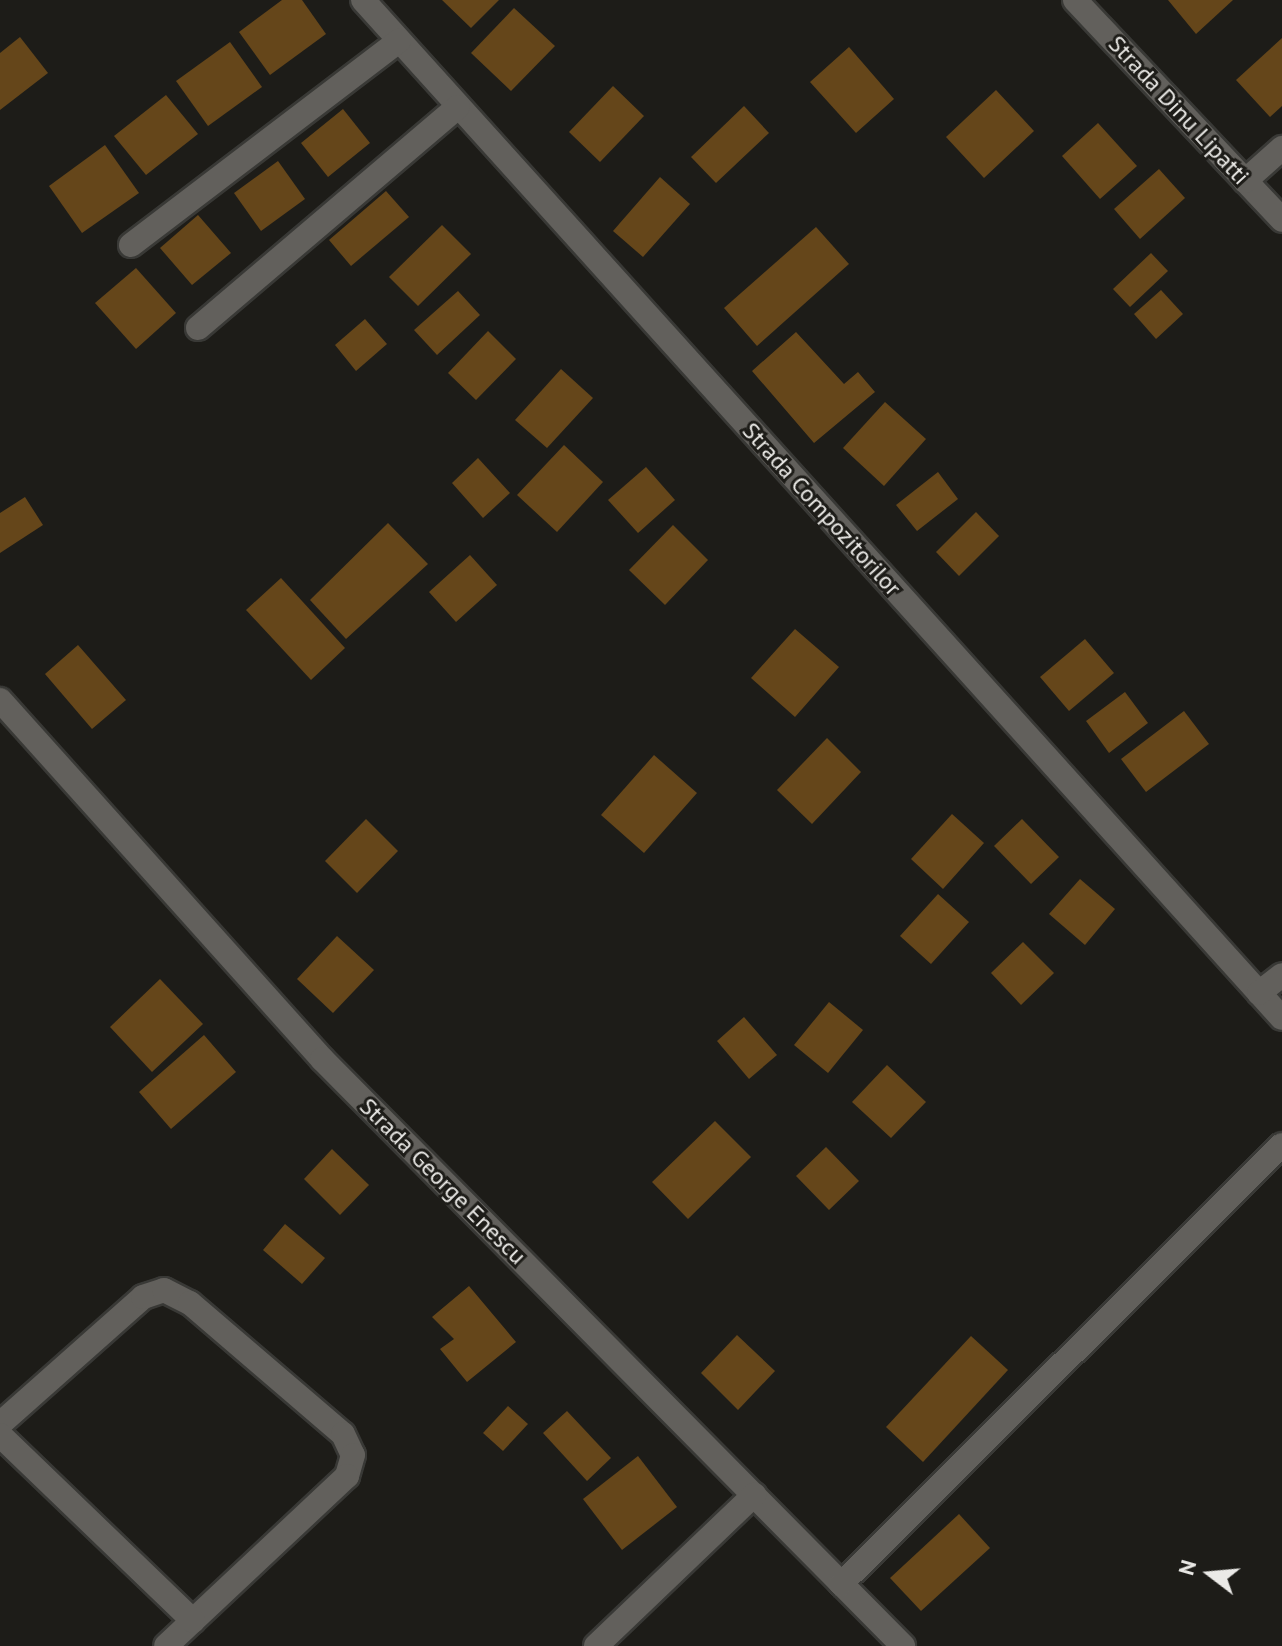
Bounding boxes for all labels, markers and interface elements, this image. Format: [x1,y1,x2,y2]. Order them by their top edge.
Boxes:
street label: Strada Dinu Lipatti [1103,30,1255,190]
street label: Strada Compozitorilor [737,416,907,602]
street label: Strada George Enescu [354,1092,532,1270]
north arrow [1170,1534,1250,1614]
text: N [1171,1557,1202,1578]

